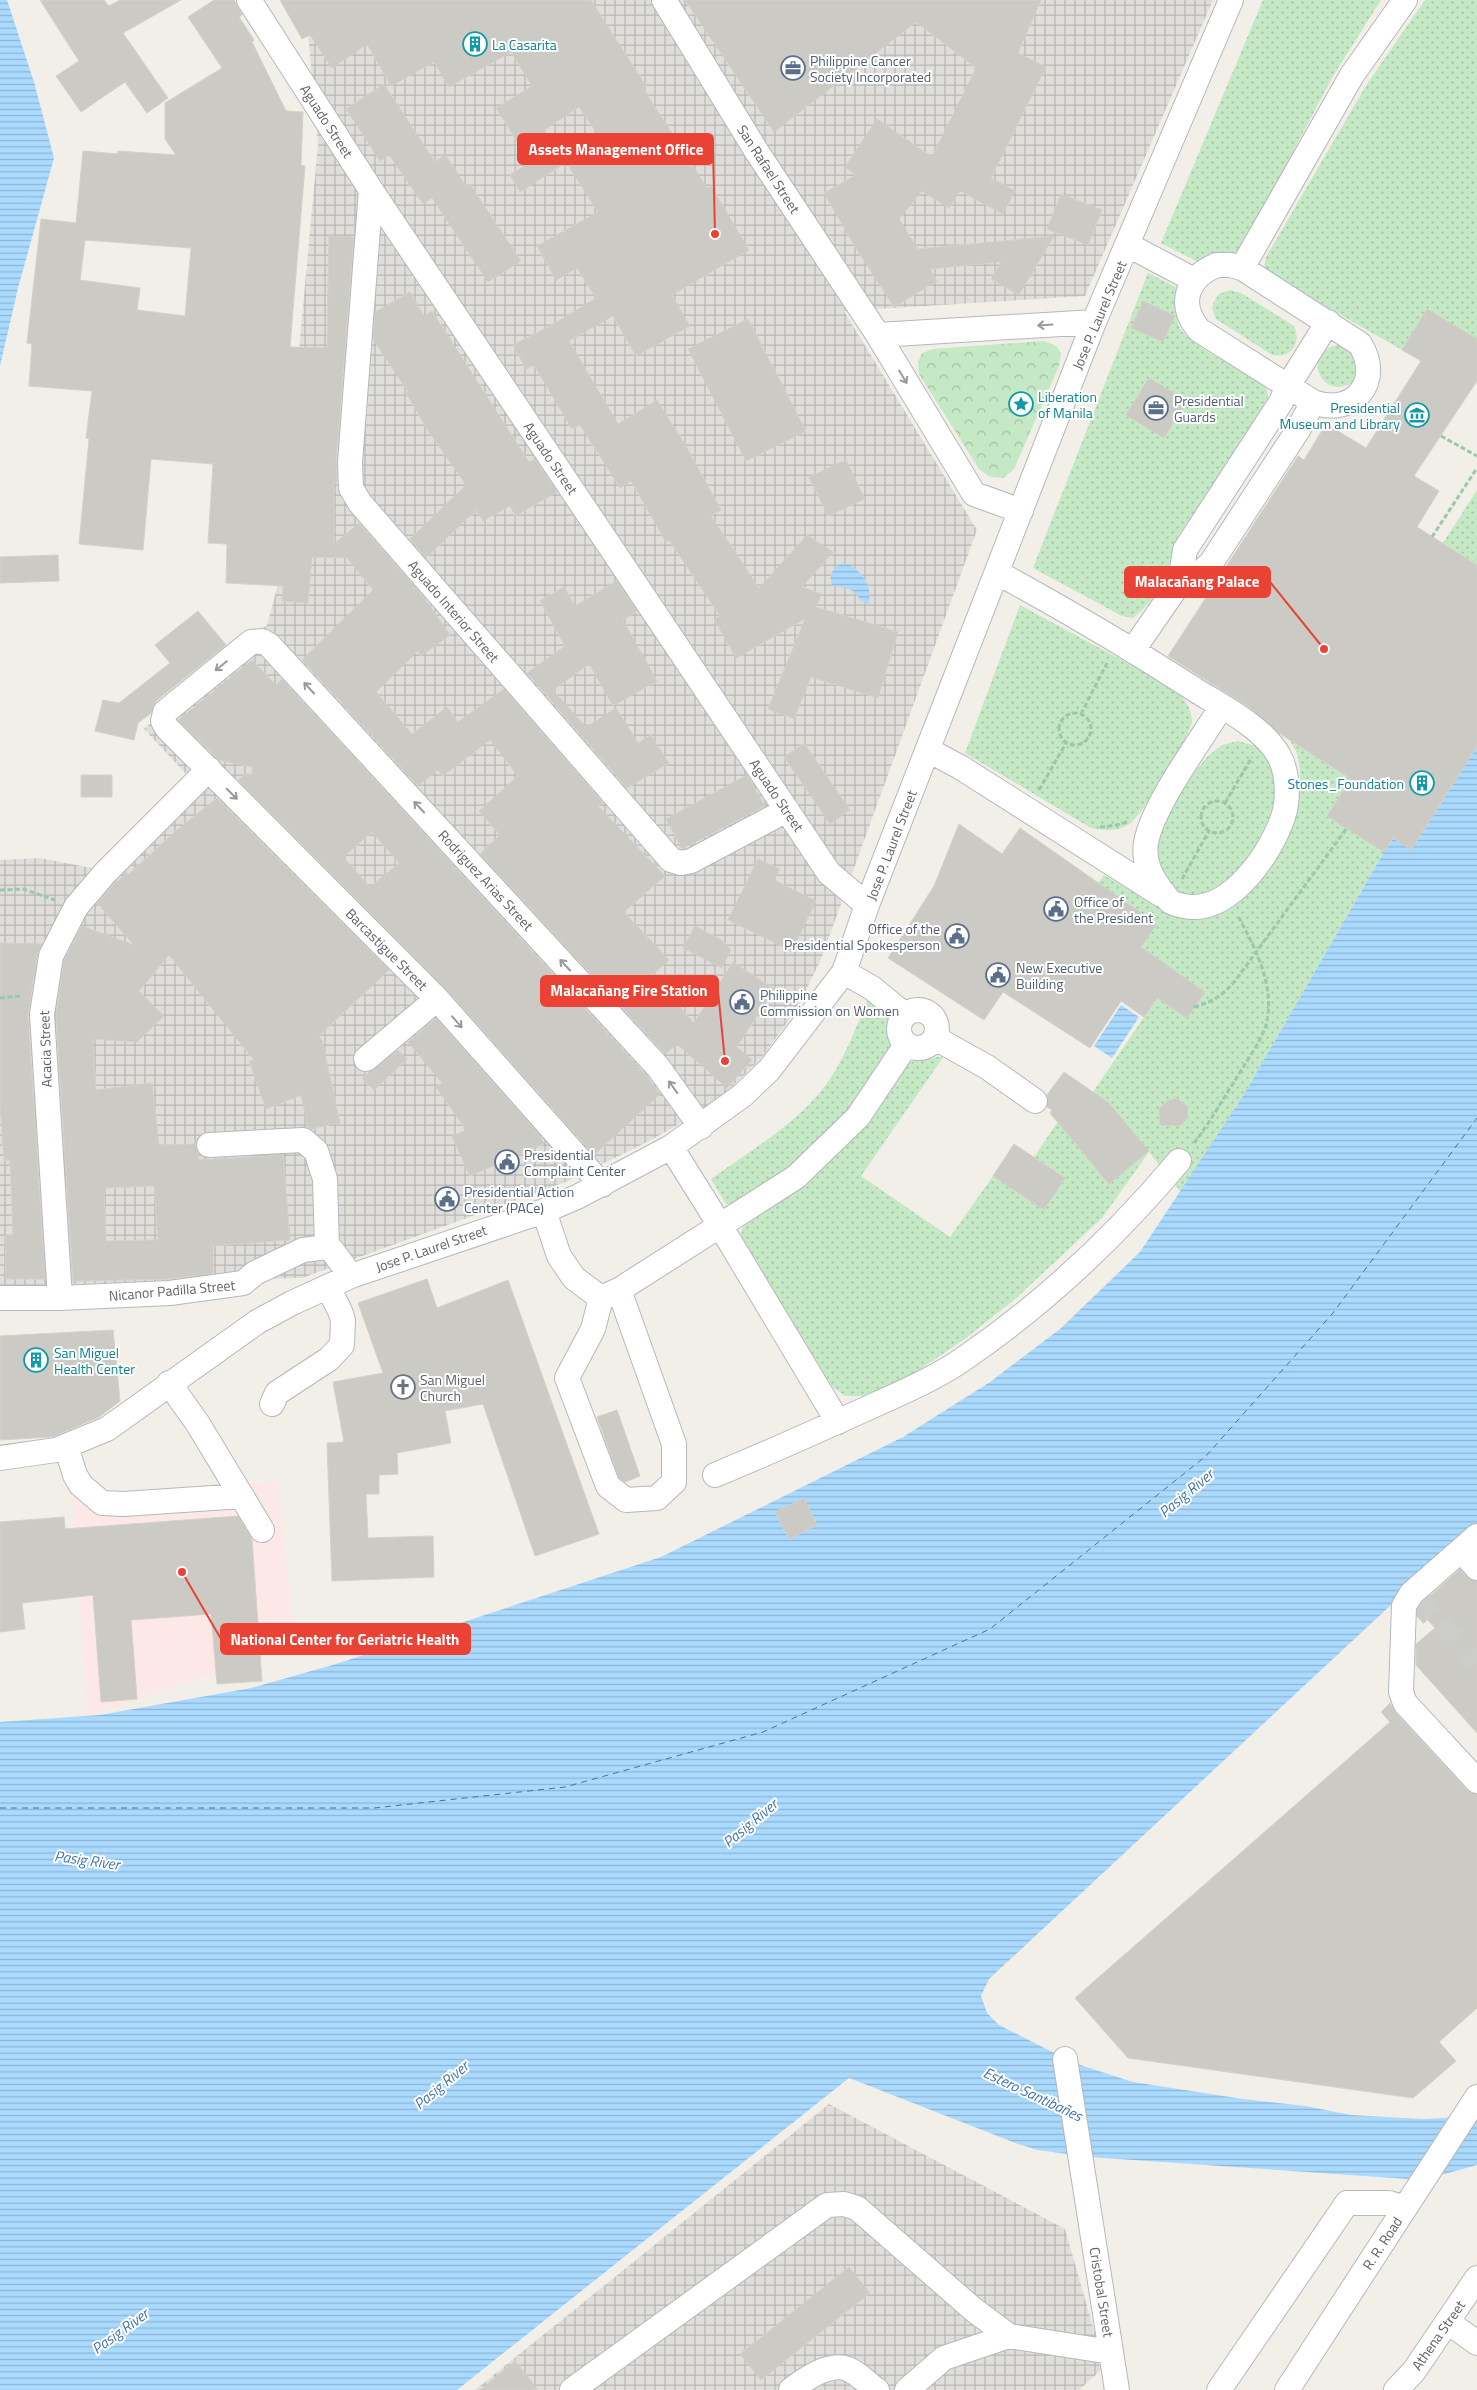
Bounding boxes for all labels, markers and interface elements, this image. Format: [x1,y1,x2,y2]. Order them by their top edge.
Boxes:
building icon: La Casarita [462,31,488,57]
place label: La Casarita [492,34,557,55]
place label: Philippine Cancer Society Incorporated [810,50,931,87]
office icon: Philippine Cancer Society Incorporated [780,55,806,81]
street label: Aguado Street [295,80,359,162]
street label: San Rafael Street [732,121,806,218]
callout: Assets Management Office [518,134,713,164]
text: Assets Management Office [529,138,704,161]
street label: Jose P. Laurel Street [1067,257,1131,373]
one-way arrow [1038,320,1054,329]
one-way arrow [898,370,908,384]
place label: Liberation of Manila [1038,386,1097,423]
place label: Presidential Guards [1174,390,1244,427]
place icon: Liberation of Manila [1008,391,1034,417]
office icon: Presidential Guards [1143,395,1169,421]
place label: Presidential Museum and Library [1279,397,1400,434]
museum icon: Presidential Museum and Library [1404,402,1430,428]
street label: Aguado Street [519,417,583,499]
street label: Aguado Interior Street [403,555,505,667]
callout: Malacañang Palace [1125,567,1270,597]
text: Malacañang Palace [1135,570,1260,593]
one-way arrow [215,661,228,672]
one-way arrow [303,682,315,694]
street label: Aguado Street [745,754,809,836]
building icon: Stones_Foundation [1409,770,1435,796]
place label: Stones_Foundation [1288,773,1404,794]
street label: Jose P. Laurel Street [860,787,922,903]
one-way arrow [226,788,239,800]
one-way arrow [413,801,425,814]
street label: Rodriguez Arias Street [434,825,539,935]
place label: Office of the President [1074,891,1153,928]
public building icon: Office of the President [1043,896,1069,922]
street label: Barcastigue Street [341,903,433,995]
place label: Office of the Presidential Spokesperson [784,918,940,955]
public building icon: Office of the Presidential Spokesperson [944,923,970,949]
place label: New Executive Building [1016,957,1102,994]
one-way arrow [559,959,571,972]
public building icon: New Executive Building [985,962,1011,988]
callout: Malacañang Fire Station [541,976,718,1006]
text: Malacañang Fire Station [550,979,708,1002]
place label: Philippine Commission on Women [760,984,899,1021]
public building icon: Philippine Commission on Women [729,989,755,1015]
street label: Acacia Street [33,1010,57,1088]
one-way arrow [451,1015,463,1028]
one-way arrow [668,1080,678,1094]
place label: Presidential Complaint Center [524,1144,626,1181]
public building icon: Presidential Complaint Center [494,1149,520,1175]
place label: Presidential Action Center (PACe) [464,1181,574,1218]
public building icon: Presidential Action Center (PACe) [434,1186,460,1212]
street label: Jose P. Laurel Street [372,1219,490,1277]
street label: Nicanor Padilla Street [108,1274,236,1306]
place label: San Miguel Health Center [54,1342,135,1379]
building icon: San Miguel Health Center [23,1347,49,1373]
place label: San Miguel Church [420,1369,485,1406]
church icon: San Miguel Church [390,1374,416,1400]
water label: Pasig River [1154,1462,1220,1523]
callout: National Center for Geriatric Health [221,1624,470,1654]
text: National Center for Geriatric Health [231,1628,459,1651]
water label: Pasig River [718,1792,784,1853]
water label: Pasig River [53,1844,123,1876]
water label: Pasig River [409,2054,475,2115]
water label: Estero Santibañes [980,2061,1088,2128]
street label: R. R. Road [1357,2212,1407,2274]
street label: Cristobal Street [1085,2245,1120,2339]
street label: Athena Street [1406,2296,1470,2374]
water label: Pasig River [87,2301,155,2360]

